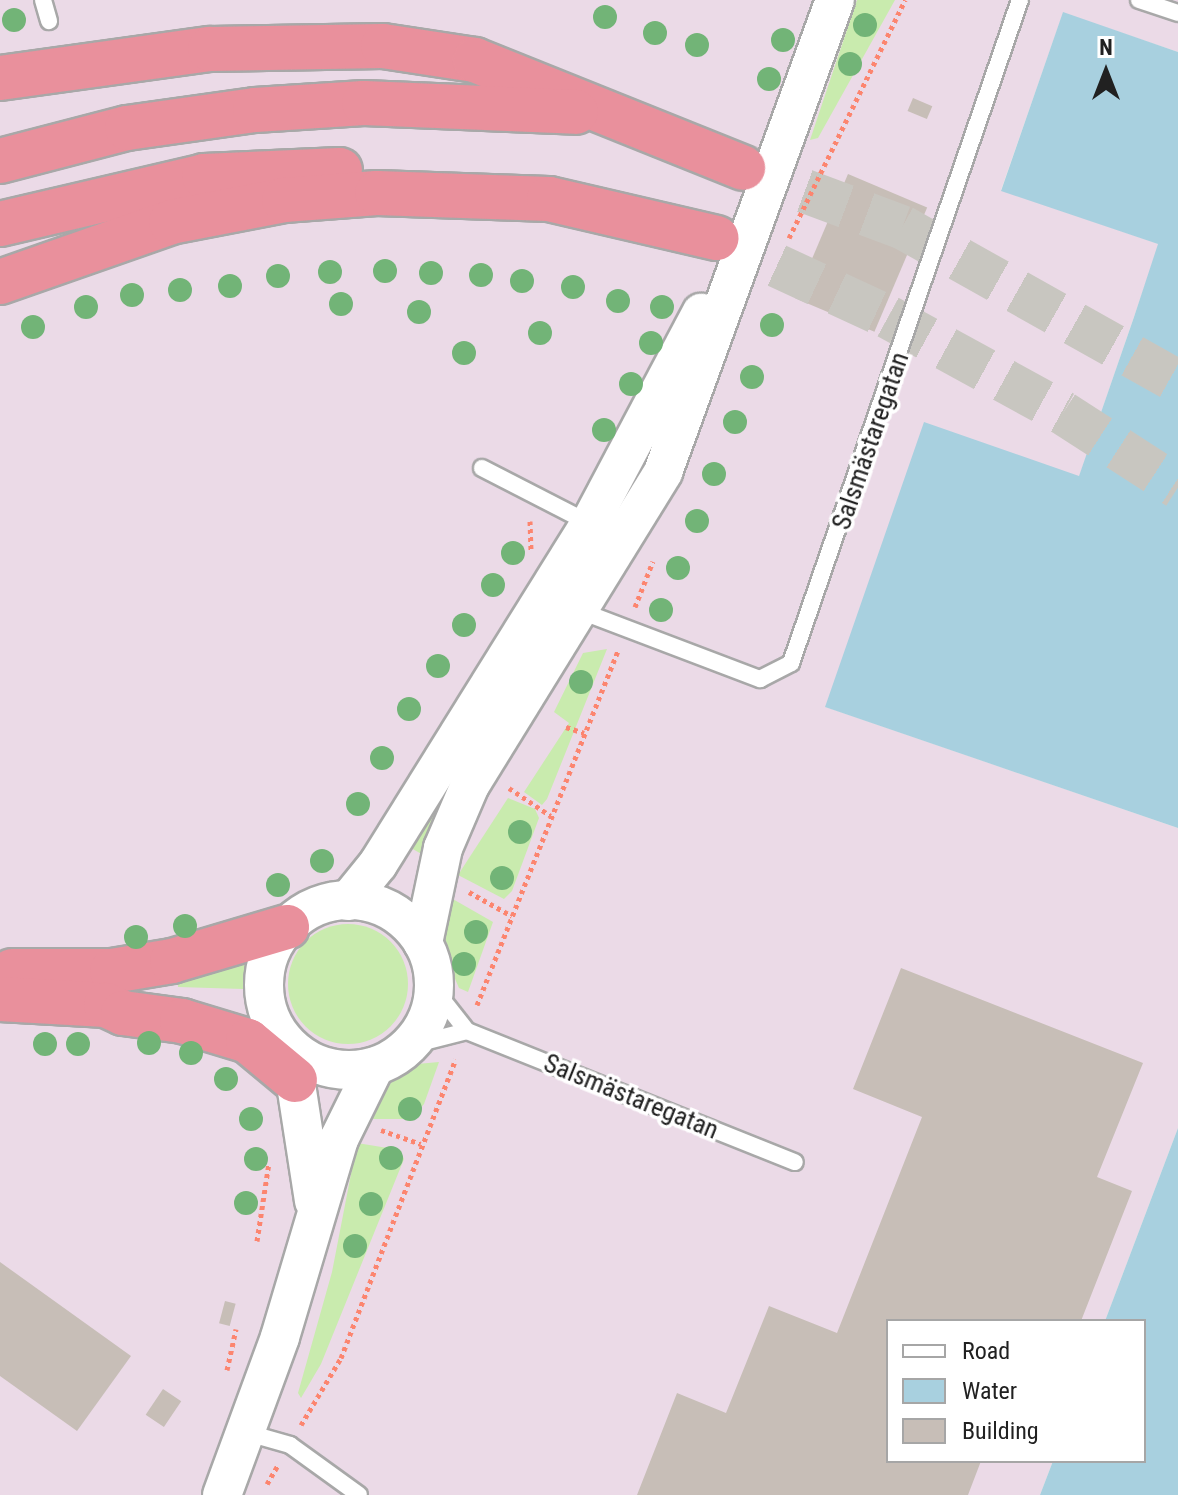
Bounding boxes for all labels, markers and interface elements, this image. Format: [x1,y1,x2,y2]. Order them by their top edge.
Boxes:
north arrow [1066,32,1146,112]
text: N [1099,35,1113,60]
street label: Salsmästaregatan [826,348,916,534]
street label: Salsmästaregatan [539,1048,723,1146]
legend [886,1319,1146,1463]
text: Road [962,1337,1010,1365]
text: Water [962,1377,1017,1405]
text: Building [962,1417,1039,1445]

